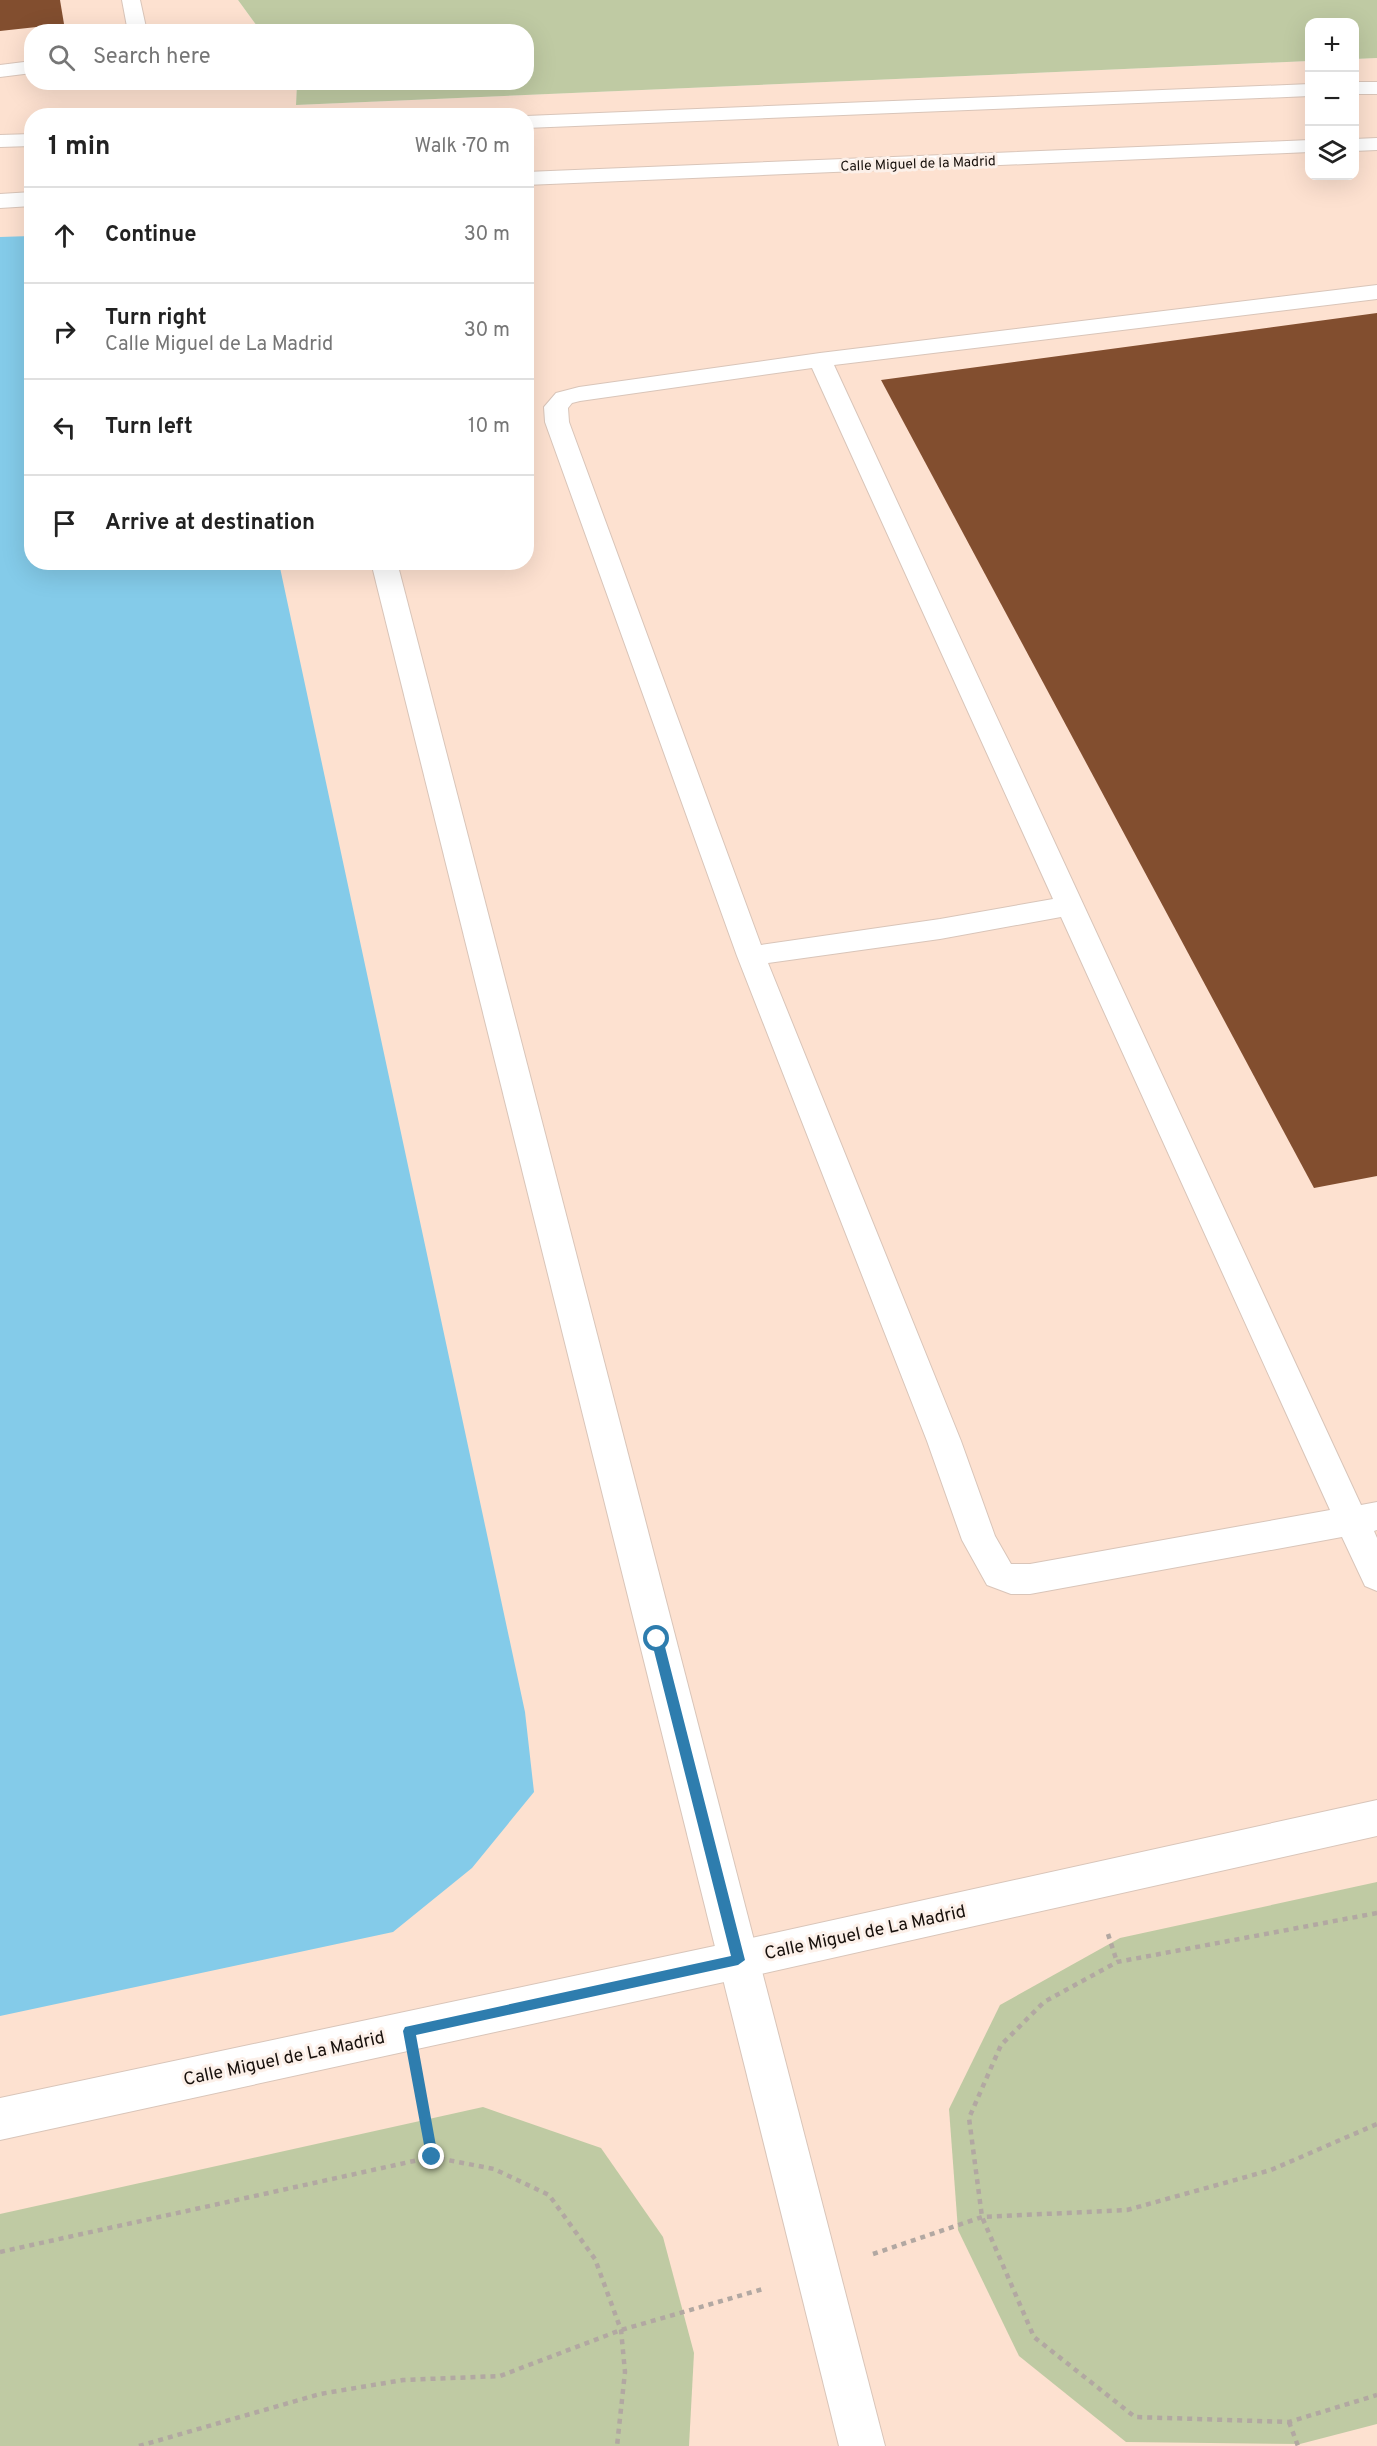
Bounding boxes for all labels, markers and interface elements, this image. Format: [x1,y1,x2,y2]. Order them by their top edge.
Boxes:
map controls [1305,18,1359,180]
button: + [1305,18,1359,72]
search box [24,24,534,90]
icon: search [45,41,78,74]
text: Search here [93,44,211,71]
button: − [1305,72,1359,126]
button: layers [1305,126,1359,180]
text: 1 min [48,131,110,164]
text: Walk · 70 m [414,134,510,160]
street label: Calle Miguel de la Madrid [840,153,996,176]
icon: ahead [48,219,81,252]
text: Continue [105,222,196,249]
text: 30 m [464,222,510,248]
text: Turn right [105,305,207,332]
icon: right [48,315,81,348]
text: 30 m [464,318,510,344]
text: Calle Miguel de La Madrid [105,332,333,358]
icon: left [48,411,81,444]
text: Turn left [105,414,193,441]
text: 10 m [468,414,510,440]
icon: arrive [48,507,81,540]
text: Arrive at destination [105,510,315,537]
route start [643,1625,669,1651]
street label: Calle Miguel de La Madrid [762,1901,968,1966]
street label: Calle Miguel de La Madrid [181,2027,387,2092]
route end [418,2143,444,2169]

